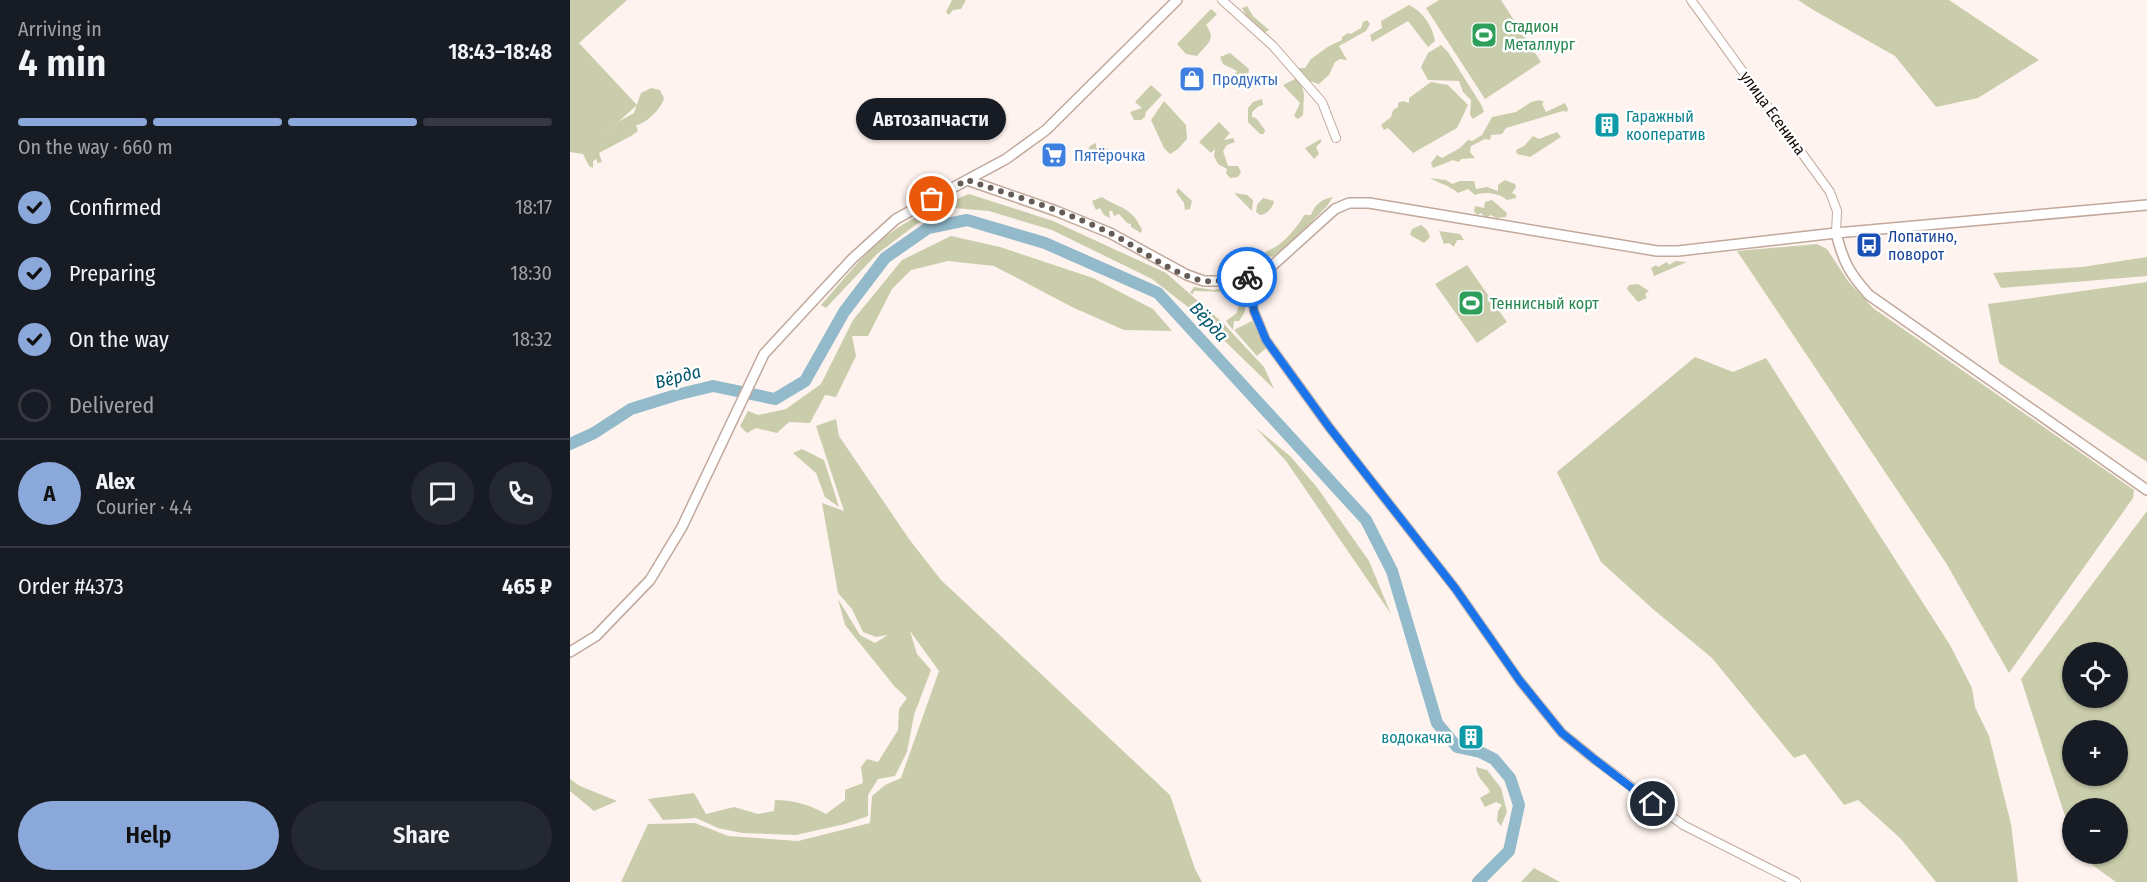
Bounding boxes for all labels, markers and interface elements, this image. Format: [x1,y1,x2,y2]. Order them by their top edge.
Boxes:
text: Arriving in [18,17,102,41]
place label: Стадион Металлург [1504,17,1576,54]
sports icon: Стадион Металлург [1469,20,1499,50]
text: 18:43–18:48 [448,38,552,65]
text: 4 min [18,40,107,86]
shop icon: Продукты [1177,64,1207,94]
street label: улица Есенина [1736,67,1810,159]
place label: Продукты [1212,70,1278,89]
callout: Автозапчасти [857,97,1007,139]
text: Автозапчасти [873,107,989,131]
place label: Гаражный кооператив [1626,107,1706,144]
building icon: Гаражный кооператив [1592,110,1622,140]
text: On the way · 660 m [18,135,173,159]
supermarket icon: Пятёрочка [1039,140,1069,170]
place label: Пятёрочка [1074,146,1146,165]
pin [906,173,957,224]
icon: bag [915,182,948,215]
icon: check [18,191,51,224]
text: Confirmed [69,194,162,221]
text: 18:17 [515,195,552,219]
place label: Лопатино, поворот [1888,227,1957,264]
bus stop icon: Лопатино, поворот [1854,230,1884,260]
courier [1217,247,1277,307]
icon: check [18,257,51,290]
text: Preparing [69,260,155,287]
text: 18:30 [510,261,552,285]
icon: bike [1231,261,1264,294]
sports icon: Теннисный корт [1456,288,1486,318]
place label: Теннисный корт [1490,294,1599,313]
water label: Вёрда [1185,297,1233,347]
icon: check [18,323,51,356]
text: On the way [69,326,169,353]
text: 18:32 [512,327,552,351]
water label: Вёрда [653,360,703,394]
text: Delivered [69,392,154,419]
button: chat [411,462,474,525]
button: phone [489,462,552,525]
text: Alex [96,468,135,495]
text: A [44,480,55,507]
text: Courier · 4.4 [96,495,192,519]
text: Order #4373 [18,573,124,600]
text: 465 ₽ [502,573,552,600]
map controls [2062,642,2128,864]
button: locate [2062,642,2128,708]
button: + [2062,720,2128,786]
building icon: водокачка [1456,722,1486,752]
place label: водокачка [1381,728,1452,747]
pin [1627,778,1678,829]
icon: home [1636,787,1669,820]
button: − [2062,798,2128,864]
button: Help [18,801,279,870]
button: Share [291,801,552,870]

